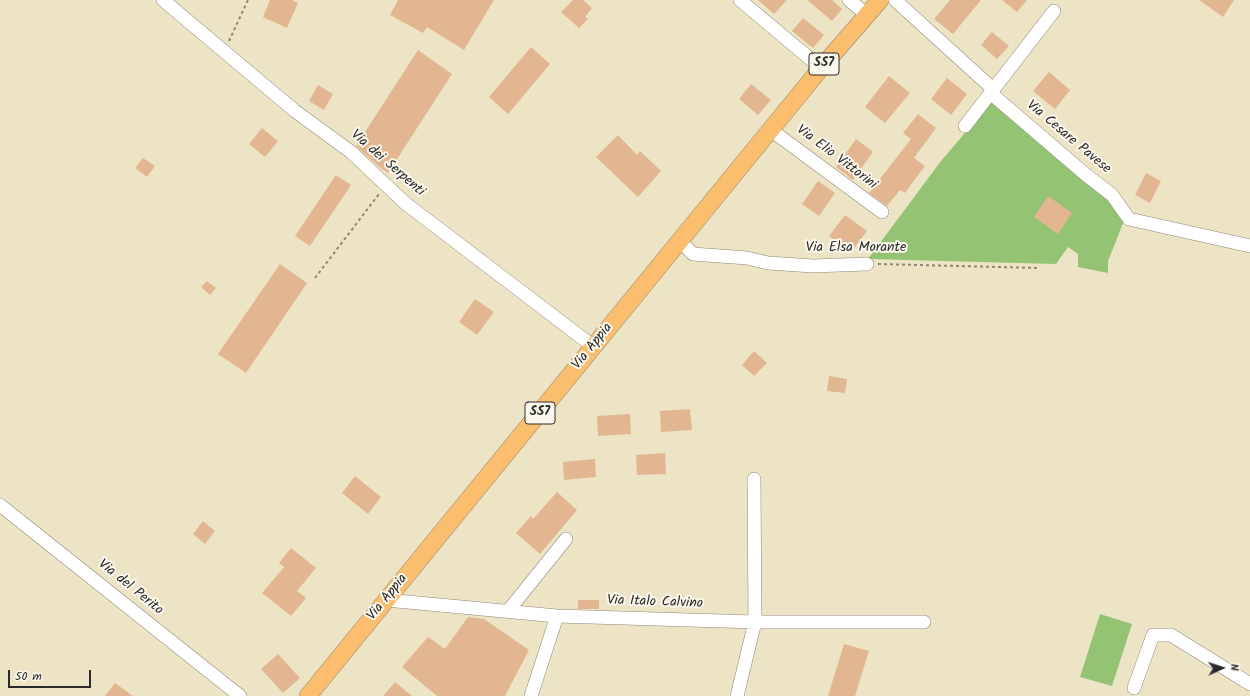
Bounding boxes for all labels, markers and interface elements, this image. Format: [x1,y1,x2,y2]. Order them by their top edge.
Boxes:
road number: SS7 [809,53,839,75]
street label: Via Cesare Pavese [1022,98,1114,178]
street label: Via Elio Vittorini [792,122,880,194]
street label: Via dei Serpenti [346,127,428,201]
street label: Via Elsa Morante [806,241,906,257]
street label: Via Appia [569,320,617,374]
road number: SS7 [525,402,555,424]
street label: Via del Perito [94,557,166,619]
street label: Via Appia [364,571,412,625]
street label: Via Italo Calvino [607,593,703,613]
north arrow [1202,648,1242,688]
scale bar [10,662,93,688]
text: N [1225,663,1243,671]
text: 50 m [15,667,42,686]

